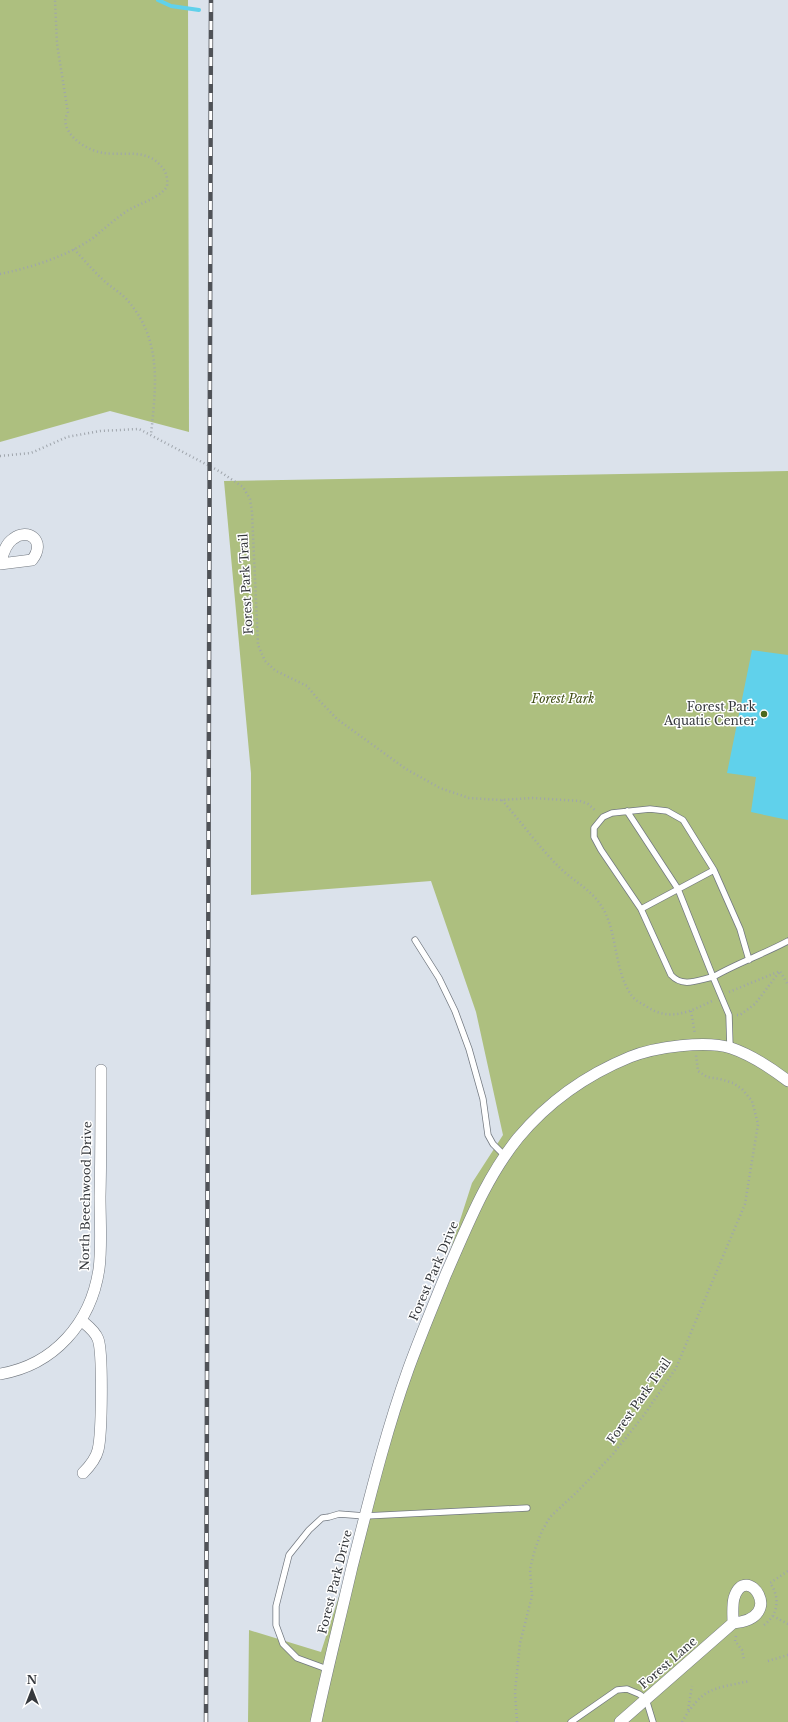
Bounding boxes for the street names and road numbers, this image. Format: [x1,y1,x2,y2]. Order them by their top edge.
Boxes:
street label: Forest Park Trail [235,533,256,635]
street label: North Beechwood Drive [77,1121,94,1271]
street label: Forest Park Drive [406,1219,461,1323]
street label: Forest Park Trail [603,1355,674,1446]
street label: Forest Park Drive [314,1528,355,1635]
street label: Forest Lane [636,1633,700,1692]

